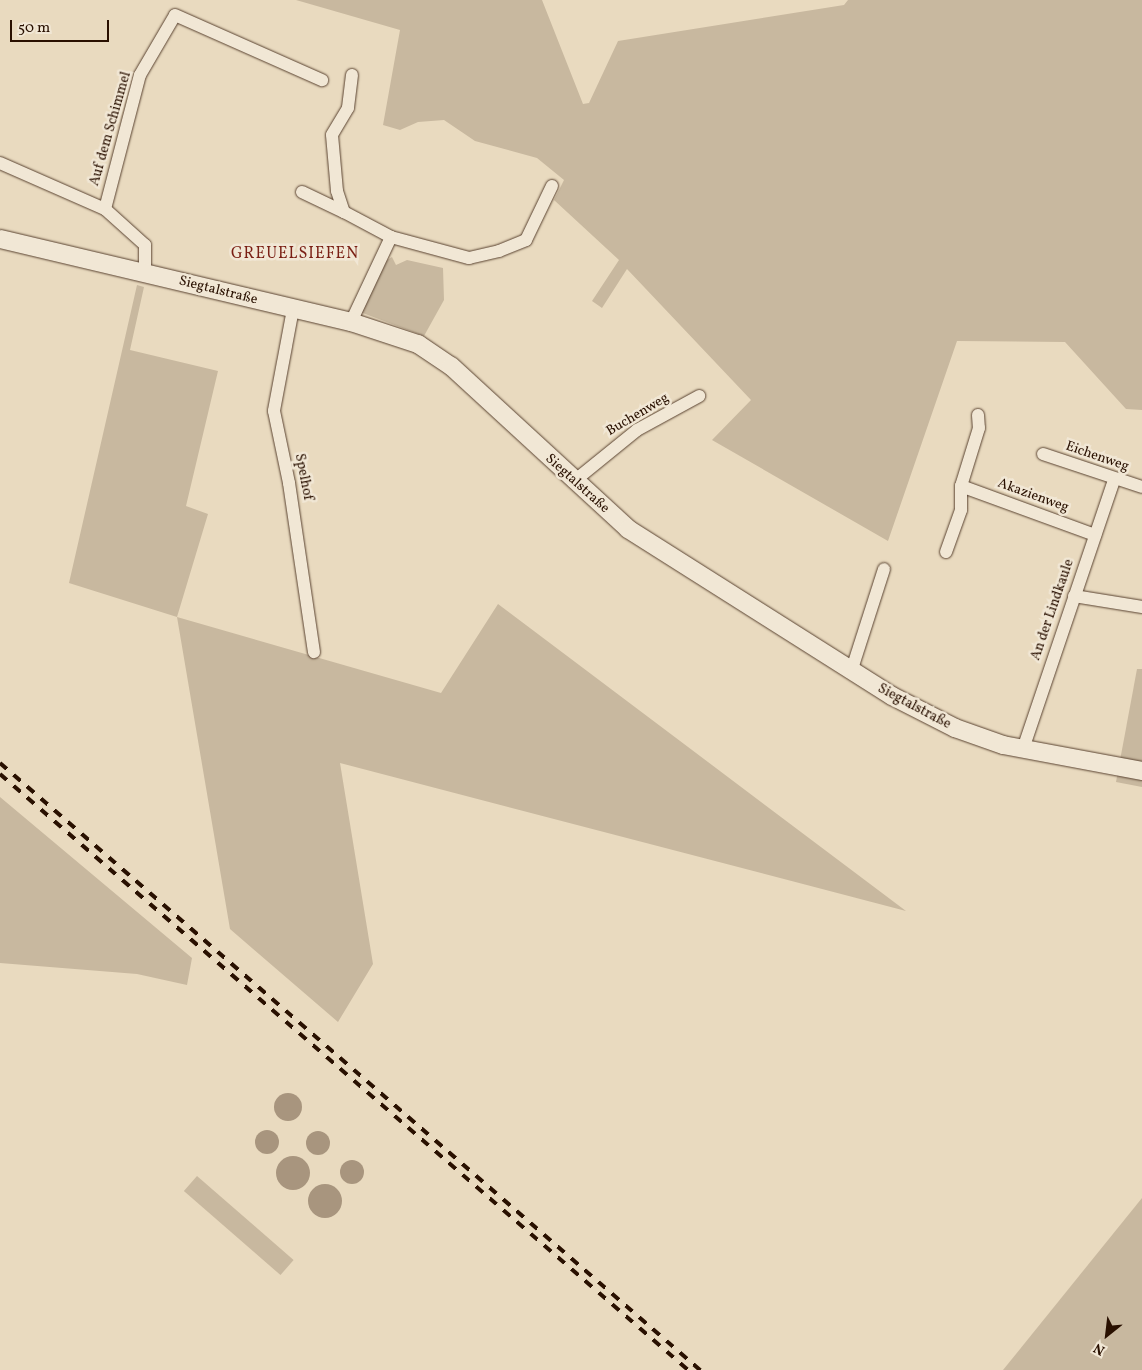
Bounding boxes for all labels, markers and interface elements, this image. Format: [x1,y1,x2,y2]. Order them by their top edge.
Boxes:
scale bar [12,10,111,42]
text: 50 m [18,18,50,39]
street label: Auf dem Schimmel [87,71,135,187]
district label: GREUELSIEFEN [229,244,361,264]
street label: Siegtalstraße [177,273,259,309]
street label: Buchenweg [604,390,672,440]
street label: Eichenweg [1063,438,1131,476]
street label: Siegtalstraße [541,451,613,517]
street label: Spelhof [290,452,316,502]
street label: Akazienweg [995,475,1071,517]
street label: An der Lindkaule [1028,557,1078,663]
street label: Siegtalstraße [874,681,954,733]
north arrow [1082,1310,1132,1360]
text: N [1090,1338,1109,1359]

